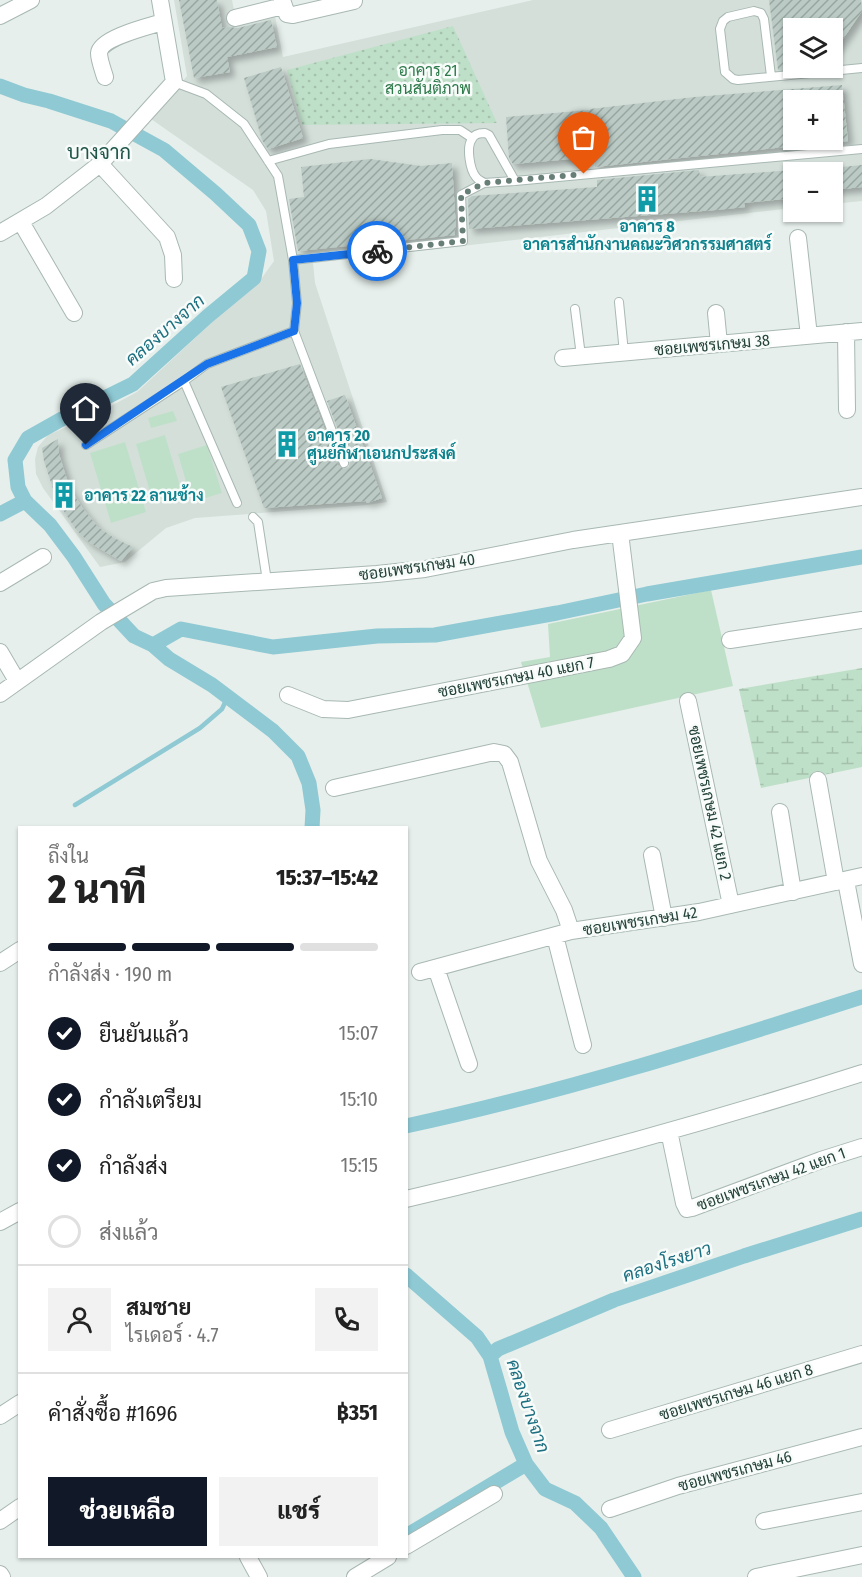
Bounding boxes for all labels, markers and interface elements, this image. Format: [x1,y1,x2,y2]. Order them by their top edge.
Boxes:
map controls [783,18,843,222]
button: layers [783,18,843,78]
park label: อาคาร 21 สวนสันติภาพ [385,61,471,98]
button: + [783,90,843,150]
pin [558,112,609,174]
icon: bag [567,121,600,154]
district label: บางจาก [67,140,131,164]
button: − [783,162,843,222]
building icon: อาคาร 8 อาคารสำนักงานคณะวิศวกรรมศาสตร์ [632,184,662,214]
place label: อาคาร 8 อาคารสำนักงานคณะวิศวกรรมศาสตร์ [522,217,773,254]
courier [347,221,407,281]
icon: bike [361,235,394,268]
water label: คลองบางจาก [121,290,209,370]
street label: ซอยเพชรเกษม 38 [653,330,771,360]
pin [60,383,111,445]
icon: home [69,392,102,425]
place label: อาคาร 20 ศูนย์กีฬาเอนกประสงค์ [307,426,457,466]
building icon: อาคาร 20 ศูนย์กีฬาเอนกประสงค์ [272,429,302,459]
building icon: อาคาร 22 ลานช้าง [49,480,79,510]
place label: อาคาร 22 ลานช้าง [84,484,204,505]
street label: ซอยเพชรเกษม 40 [358,549,476,585]
street label: ซอยเพชรเกษม 40 แยก 7 [436,652,596,701]
street label: ซอยเพชรเกษม 42 แยก 2 [684,724,736,882]
text: ถึงใน [48,844,89,868]
text: 15:37–15:42 [276,864,378,891]
text: 2 นาที [48,867,147,913]
street label: ซอยเพชรเกษม 42 [581,903,699,939]
text: กำลังส่ง · 190 m [48,962,172,986]
icon: check [48,1017,81,1050]
text: ยืนยันแล้ว [99,1021,189,1048]
text: 15:07 [339,1021,378,1045]
icon: check [48,1083,81,1116]
text: กำลังเตรียม [99,1087,202,1114]
text: 15:10 [339,1087,378,1111]
street label: ซอยเพชรเกษม 42 แยก 1 [694,1143,848,1215]
icon: check [48,1149,81,1182]
text: กำลังส่ง [99,1153,168,1180]
text: 15:15 [341,1153,378,1177]
text: ส่งแล้ว [99,1219,159,1246]
water label: คลองโรงยาว [619,1235,714,1287]
button: person [48,1288,111,1351]
button: phone [315,1288,378,1351]
text: สมชาย [126,1294,192,1321]
text: ไรเดอร์ · 4.7 [126,1323,219,1347]
water label: คลองบางจาก [502,1356,554,1456]
street label: ซอยเพชรเกษม 46 แยก 8 [657,1360,815,1424]
text: ฿351 [337,1399,378,1426]
text: คำสั่งซื้อ #1696 [48,1400,178,1427]
street label: ซอยเพชรเกษม 46 [676,1447,794,1495]
button: ช่วยเหลือ [48,1477,207,1546]
button: แชร์ [219,1477,378,1546]

